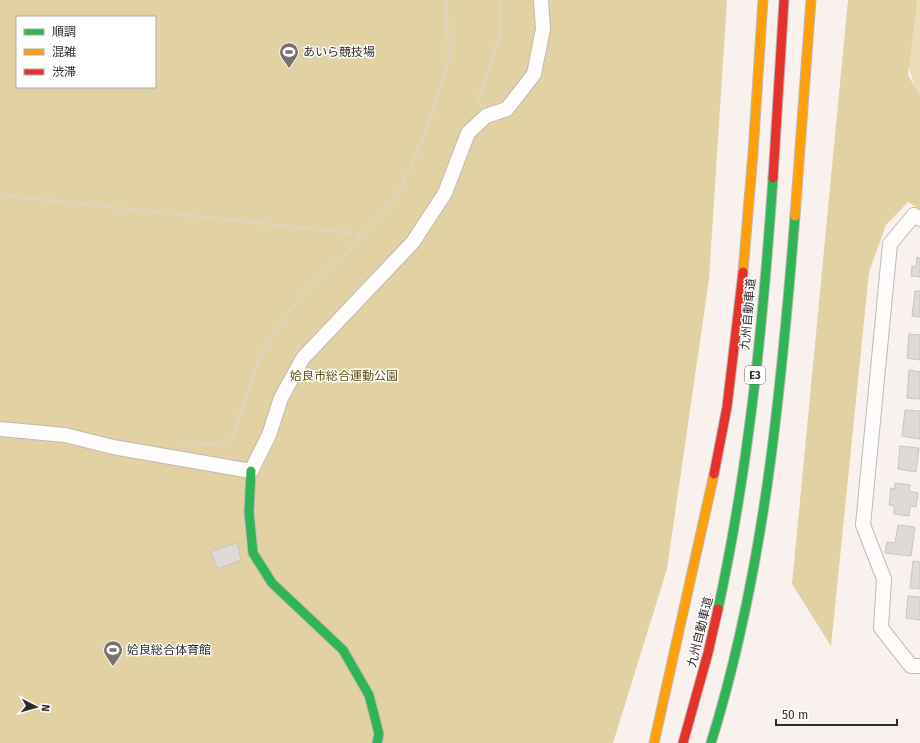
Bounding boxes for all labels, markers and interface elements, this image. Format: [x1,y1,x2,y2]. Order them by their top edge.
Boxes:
legend [16,16,156,88]
text: 順調 [52,25,76,39]
sports icon: あいら競技場 [278,41,300,69]
text: 混雑 [52,45,76,59]
place label: あいら競技場 [303,45,375,59]
text: 渋滞 [52,65,76,79]
street label: 九州自動車道 [738,278,758,350]
road number: E3 [745,366,765,384]
park label: 姶良市総合運動公園 [290,369,398,383]
street label: 九州自動車道 [684,595,716,669]
sports icon: 姶良総合体育館 [102,639,124,667]
place label: 姶良総合体育館 [127,643,211,657]
north arrow [16,687,56,727]
scale bar [776,701,897,727]
text: N [39,704,52,712]
text: 50 m [782,708,808,722]

